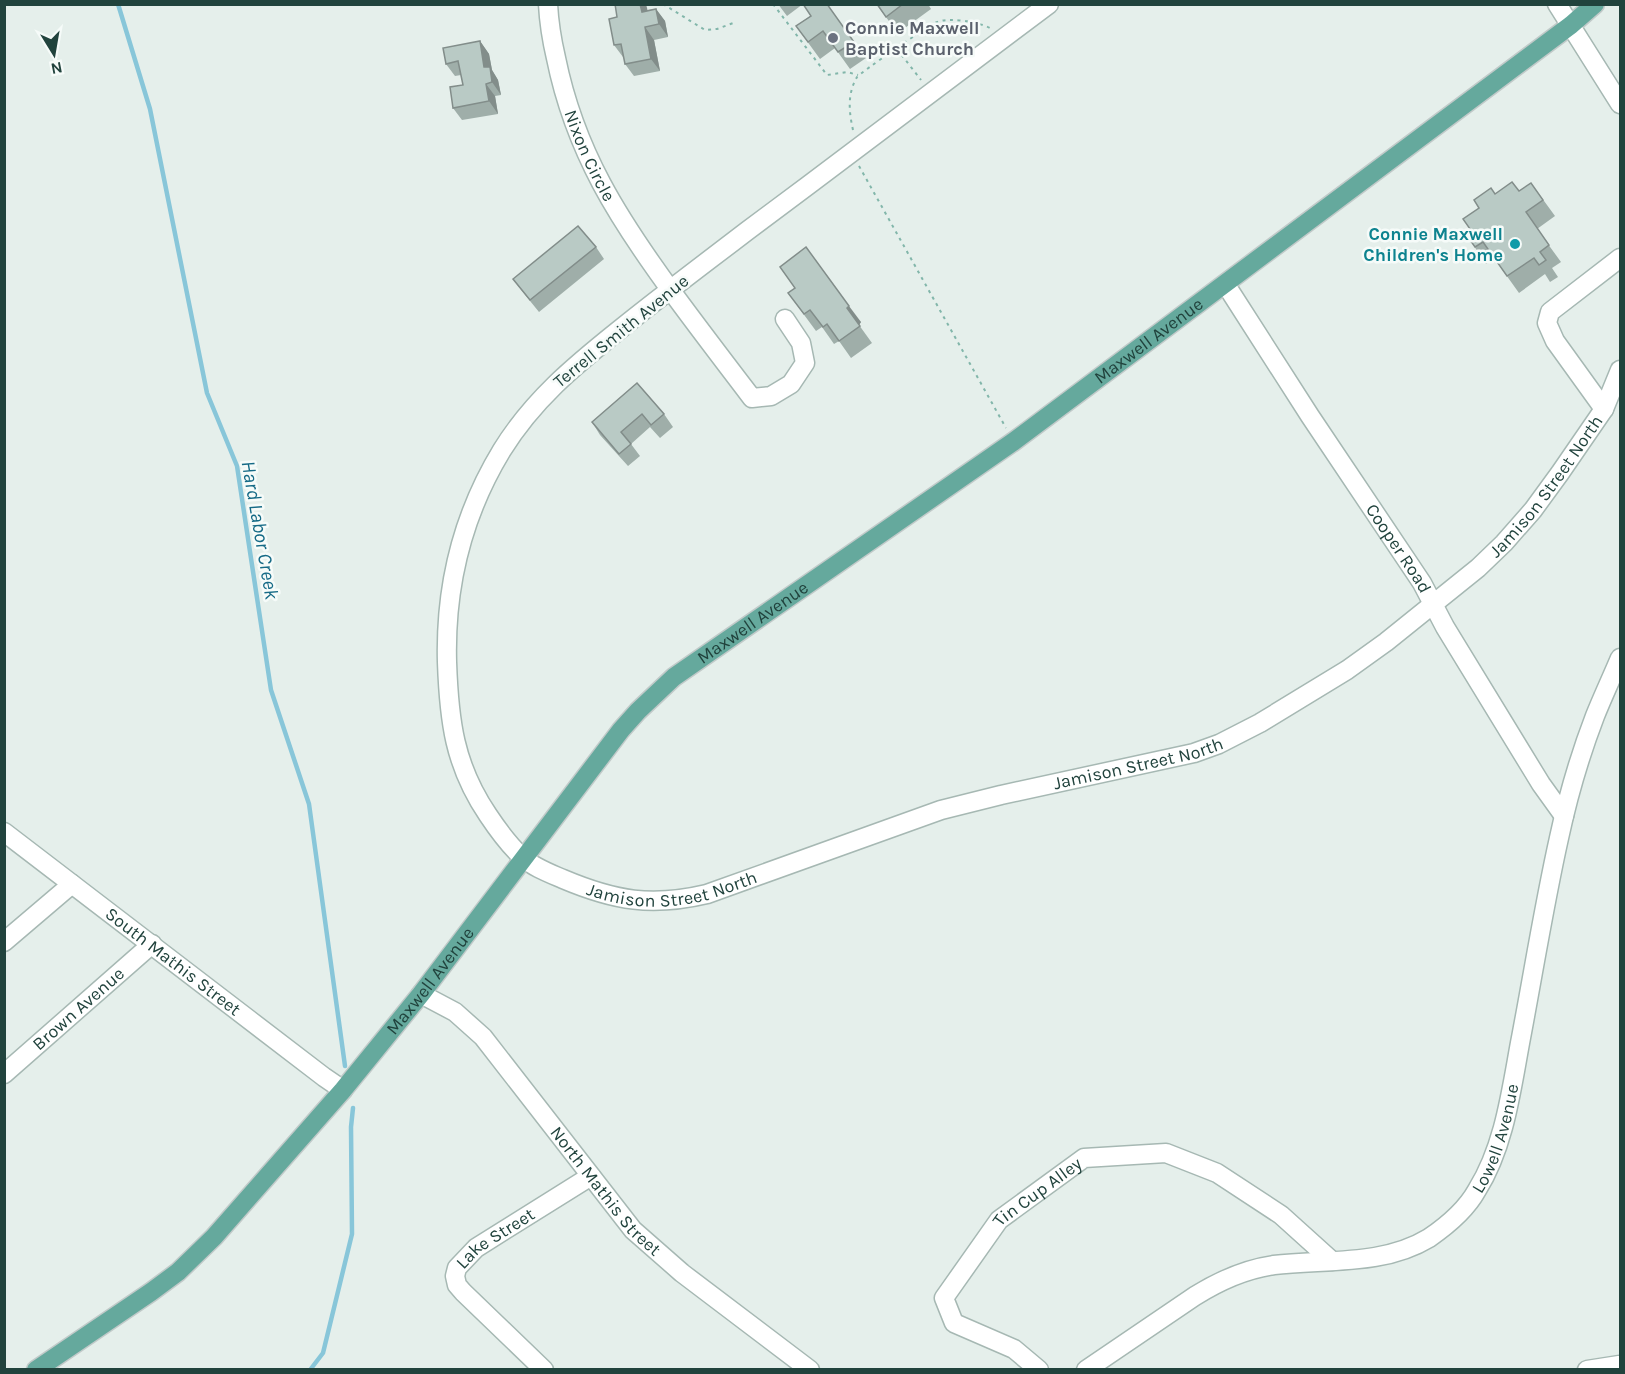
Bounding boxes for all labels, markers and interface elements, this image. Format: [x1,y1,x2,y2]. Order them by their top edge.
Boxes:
place label: Connie Maxwell Baptist Church [845,17,979,60]
north arrow [24,24,84,84]
marker: Connie Maxwell Baptist Church [826,31,840,45]
text: N [49,58,64,79]
street label: Nixon Circle [559,107,620,205]
place label: Connie Maxwell Children's Home [1363,223,1503,266]
marker: Connie Maxwell Children's Home [1508,237,1522,251]
street label: Terrell Smith Avenue [549,270,693,392]
street label: Maxwell Avenue [1090,293,1207,389]
street label: Jamison Street North [1485,411,1608,562]
water label: Hard Labor Creek [236,459,284,602]
street label: Cooper Road [1361,500,1436,597]
street label: Maxwell Avenue [693,576,813,669]
street label: Jamison Street North [1051,732,1226,794]
street label: Jamison Street North [584,866,760,912]
street label: South Mathis Street [101,903,245,1021]
street label: Maxwell Avenue [381,923,479,1039]
street label: Brown Avenue [28,962,129,1055]
street label: Lowell Avenue [1467,1082,1523,1197]
street label: North Mathis Street [545,1122,666,1261]
street label: Tin Cup Alley [987,1152,1087,1230]
street label: Lake Street [451,1203,539,1273]

